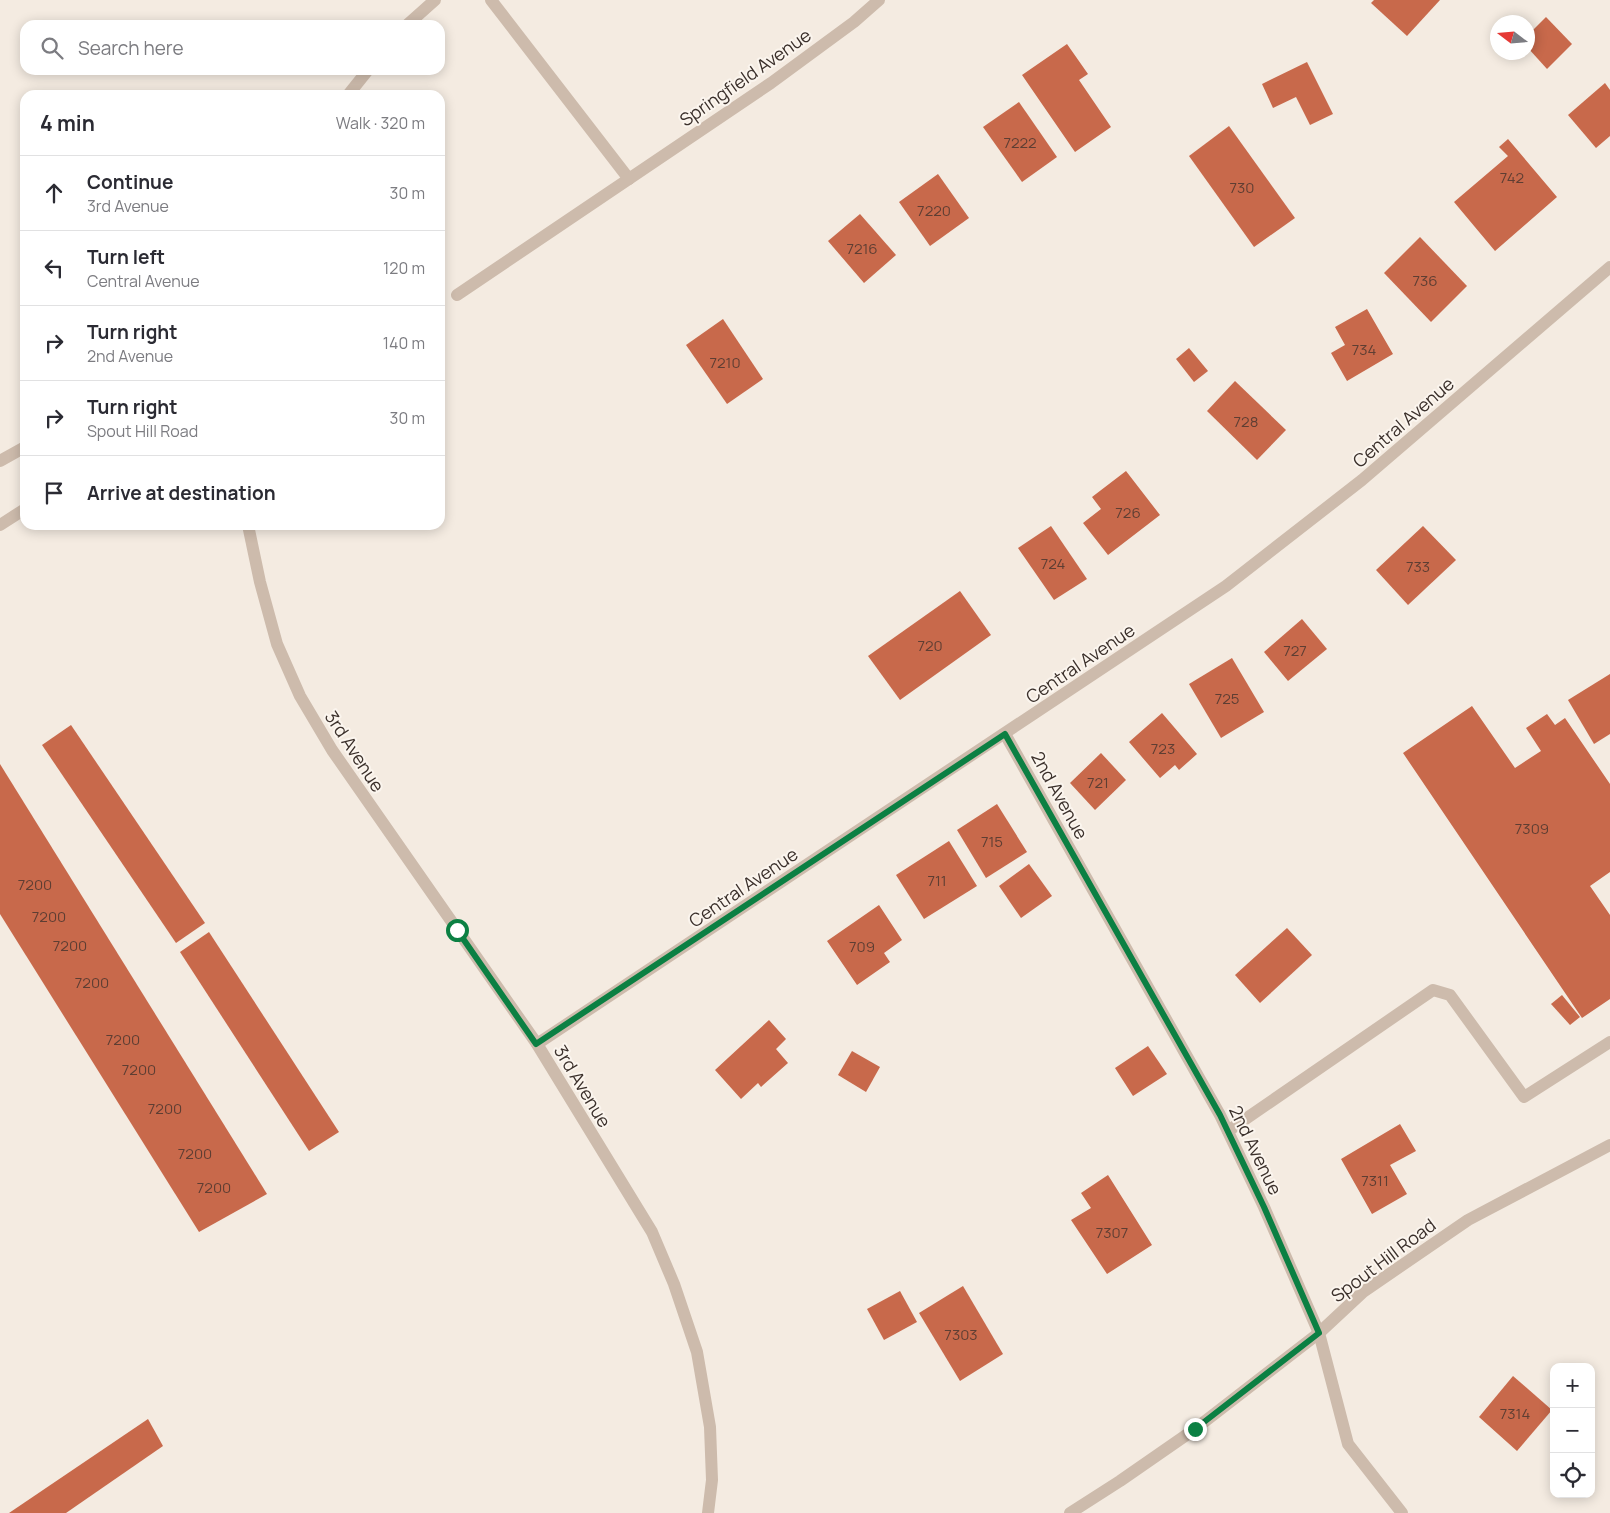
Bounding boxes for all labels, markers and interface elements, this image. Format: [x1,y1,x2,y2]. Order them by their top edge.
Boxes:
north arrow [1490,15,1535,60]
search box [20,20,445,75]
street label: Springfield Avenue [675,23,815,131]
icon: search [38,34,66,62]
text: Search here [78,35,184,61]
text: 4 min [40,109,95,137]
text: Walk · 320 m [336,112,425,134]
house number: 7222 [1003,132,1037,153]
house number: 742 [1500,167,1524,188]
text: Continue [87,169,173,195]
house number: 730 [1230,177,1254,198]
icon: ahead [40,179,68,207]
text: 30 m [390,182,425,204]
text: 3rd Avenue [87,195,169,217]
house number: 7220 [917,200,951,221]
house number: 7216 [846,238,878,259]
text: Turn left [87,244,165,270]
icon: left [40,254,68,282]
text: 120 m [383,257,425,279]
text: Central Avenue [87,270,200,292]
house number: 736 [1412,270,1438,291]
text: Turn right [87,319,177,345]
icon: right [40,329,68,357]
text: 140 m [383,332,425,354]
house number: 734 [1352,339,1376,360]
text: 2nd Avenue [87,345,173,367]
house number: 7210 [709,352,741,373]
street label: Central Avenue [1347,371,1459,473]
text: Turn right [87,394,177,420]
icon: right [40,404,68,432]
text: 30 m [390,407,425,429]
house number: 728 [1234,411,1258,432]
text: Spout Hill Road [87,420,198,442]
icon: arrive [40,479,68,507]
text: Arrive at destination [87,480,276,506]
house number: 726 [1115,502,1141,523]
house number: 724 [1041,553,1065,574]
house number: 733 [1406,556,1430,577]
street label: Central Avenue [1021,618,1139,708]
house number: 720 [917,635,943,656]
house number: 727 [1283,640,1307,661]
house number: 725 [1215,688,1239,709]
street label: 3rd Avenue [320,706,390,796]
house number: 723 [1151,738,1175,759]
street label: 2nd Avenue [1026,747,1094,843]
house number: 721 [1087,772,1109,793]
house number: 7309 [1515,818,1549,839]
house number: 715 [981,831,1003,852]
street label: Central Avenue [684,842,802,932]
house number: 711 [927,870,947,891]
house number: 7200 [18,874,52,895]
house number: 7200 [32,906,66,927]
route start [446,919,469,942]
house number: 7200 [53,935,87,956]
house number: 709 [849,936,875,957]
house number: 7200 [75,972,109,993]
house number: 7200 [106,1029,140,1050]
street label: 3rd Avenue [549,1040,617,1132]
house number: 7200 [122,1059,156,1080]
house number: 7200 [148,1098,182,1119]
street label: 2nd Avenue [1224,1101,1288,1199]
house number: 7200 [178,1143,212,1164]
house number: 7311 [1361,1170,1389,1191]
house number: 7200 [197,1177,231,1198]
street label: Spout Hill Road [1326,1213,1440,1307]
house number: 7307 [1096,1222,1128,1243]
house number: 7303 [944,1324,978,1345]
map controls [1550,1363,1595,1498]
button: + [1550,1363,1595,1408]
house number: 7314 [1500,1403,1530,1424]
button: − [1550,1408,1595,1453]
route end [1184,1418,1207,1441]
button: locate [1550,1453,1595,1498]

